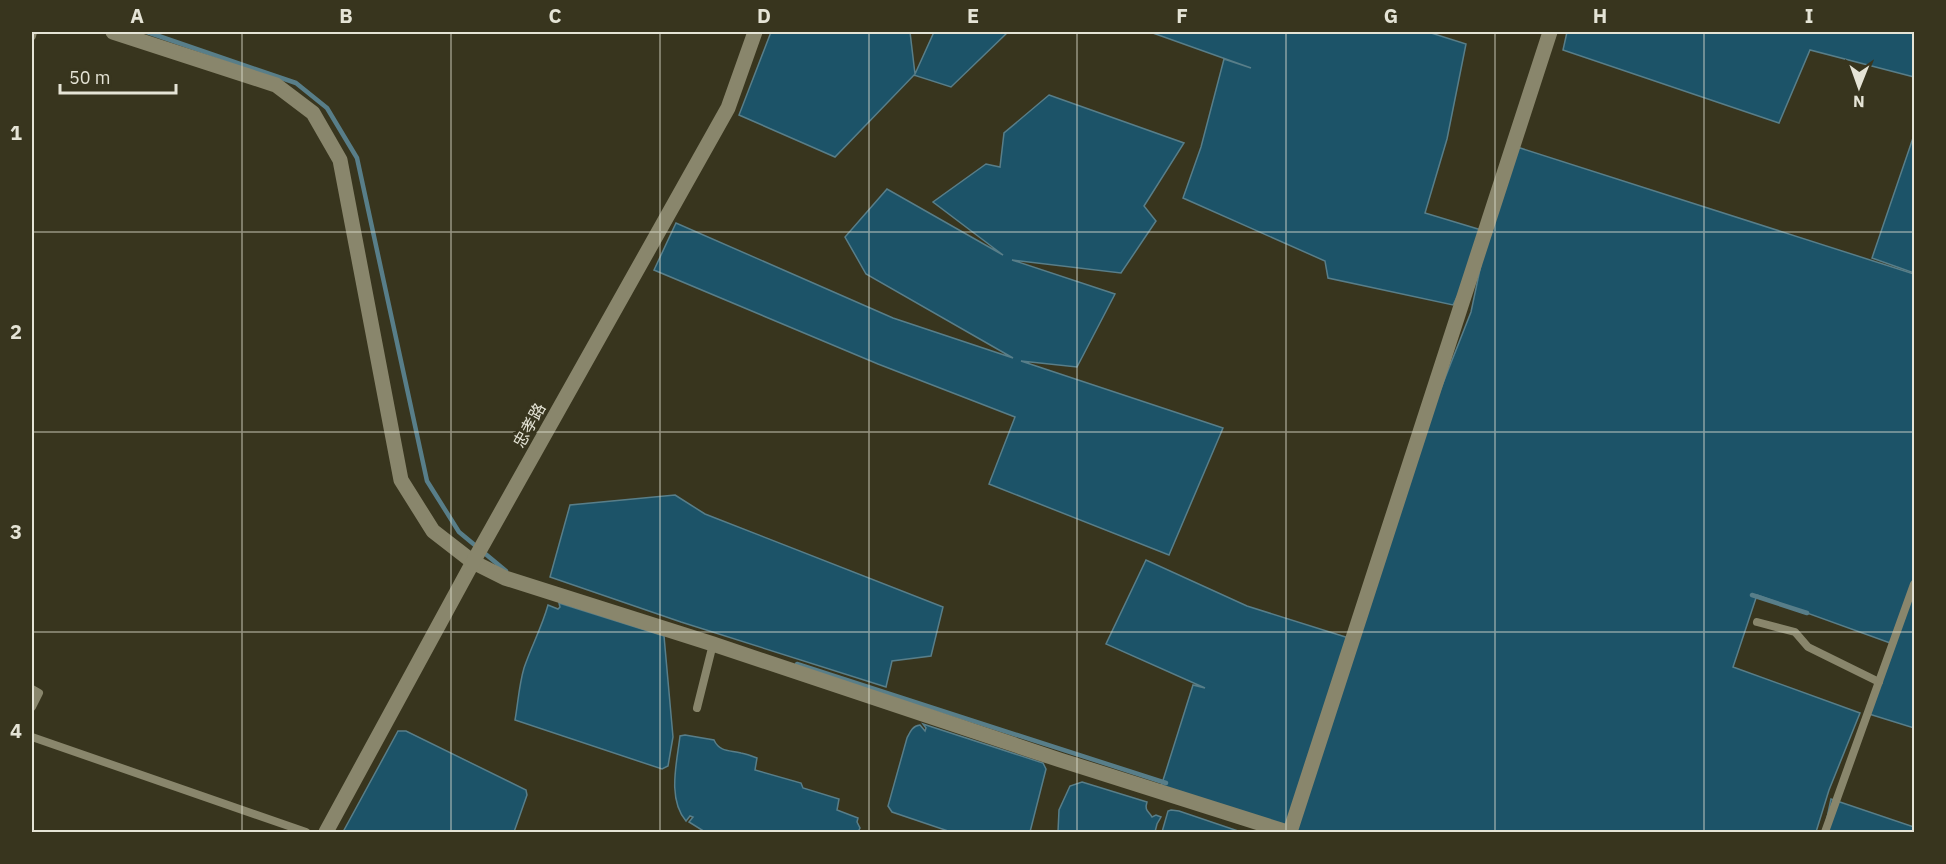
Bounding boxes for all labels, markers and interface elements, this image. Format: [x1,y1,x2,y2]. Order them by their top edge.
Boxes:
text: A [130,2,144,29]
text: B [339,2,353,29]
text: C [548,2,562,29]
text: D [757,2,771,29]
text: E [967,2,979,29]
text: F [1176,2,1188,29]
text: G [1384,2,1398,29]
text: H [1593,2,1607,29]
text: I [1805,2,1813,29]
scale bar [60,57,176,95]
north arrow [1829,57,1889,117]
text: 50 m [69,66,111,89]
text: N [1853,92,1865,112]
text: 1 [10,119,22,146]
text: 2 [10,318,22,345]
street label: 忠孝路 [509,399,549,451]
text: 3 [10,518,22,545]
text: 4 [10,717,22,744]

